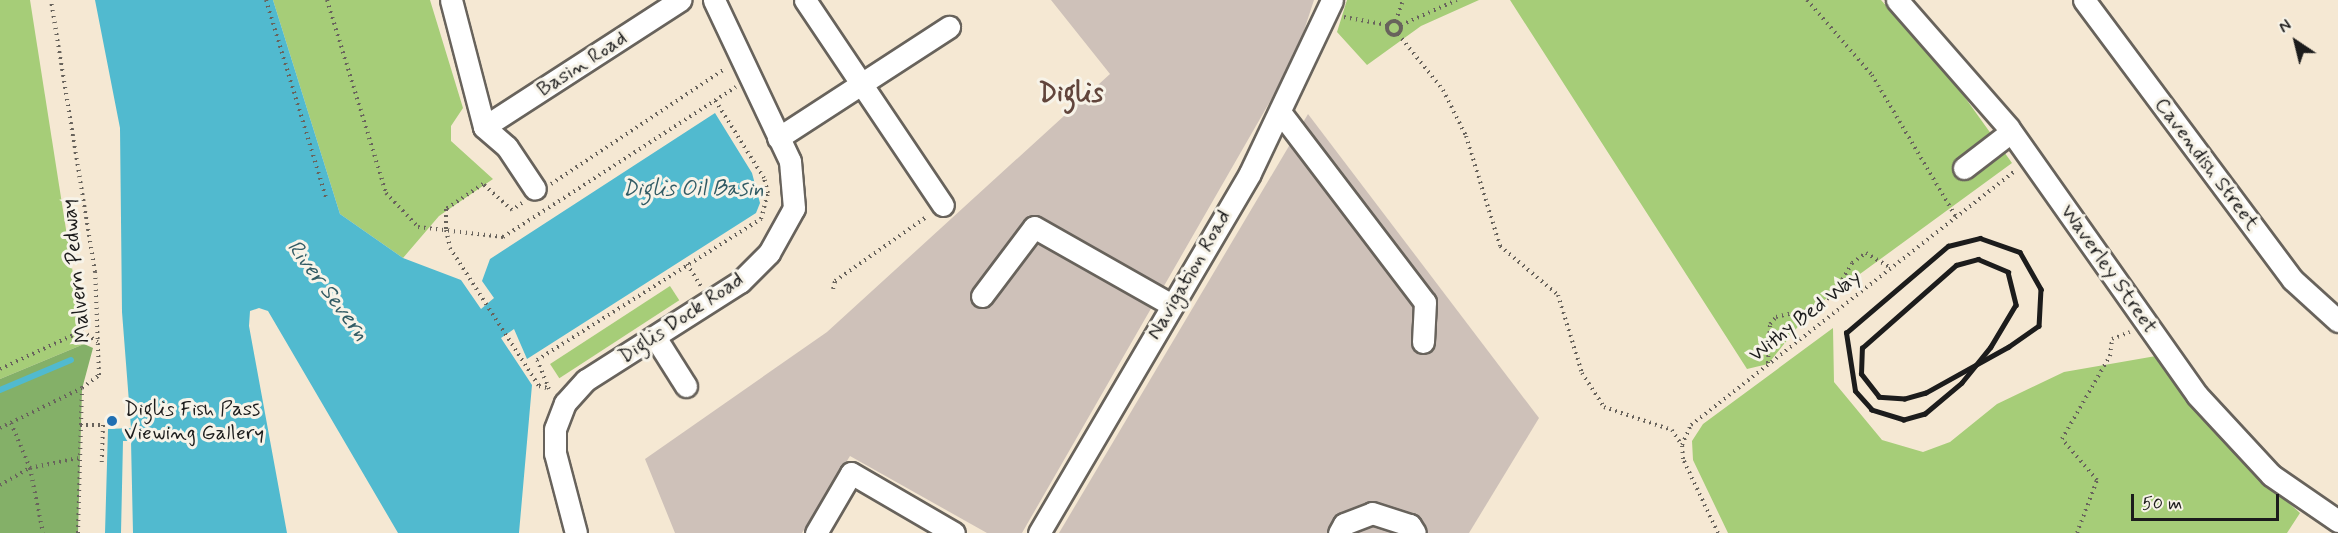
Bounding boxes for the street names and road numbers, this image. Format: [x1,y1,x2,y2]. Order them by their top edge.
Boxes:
street label: Basin Road [532,26,632,102]
street label: Cavendish Street [2149,93,2265,235]
street label: Malvern Pedway [56,197,96,345]
street label: Waverley Street [2055,200,2163,338]
street label: Navigation Road [1142,207,1236,343]
street label: Withy Bed Way [1743,264,1867,368]
street label: Diglis Dock Road [613,266,749,370]

